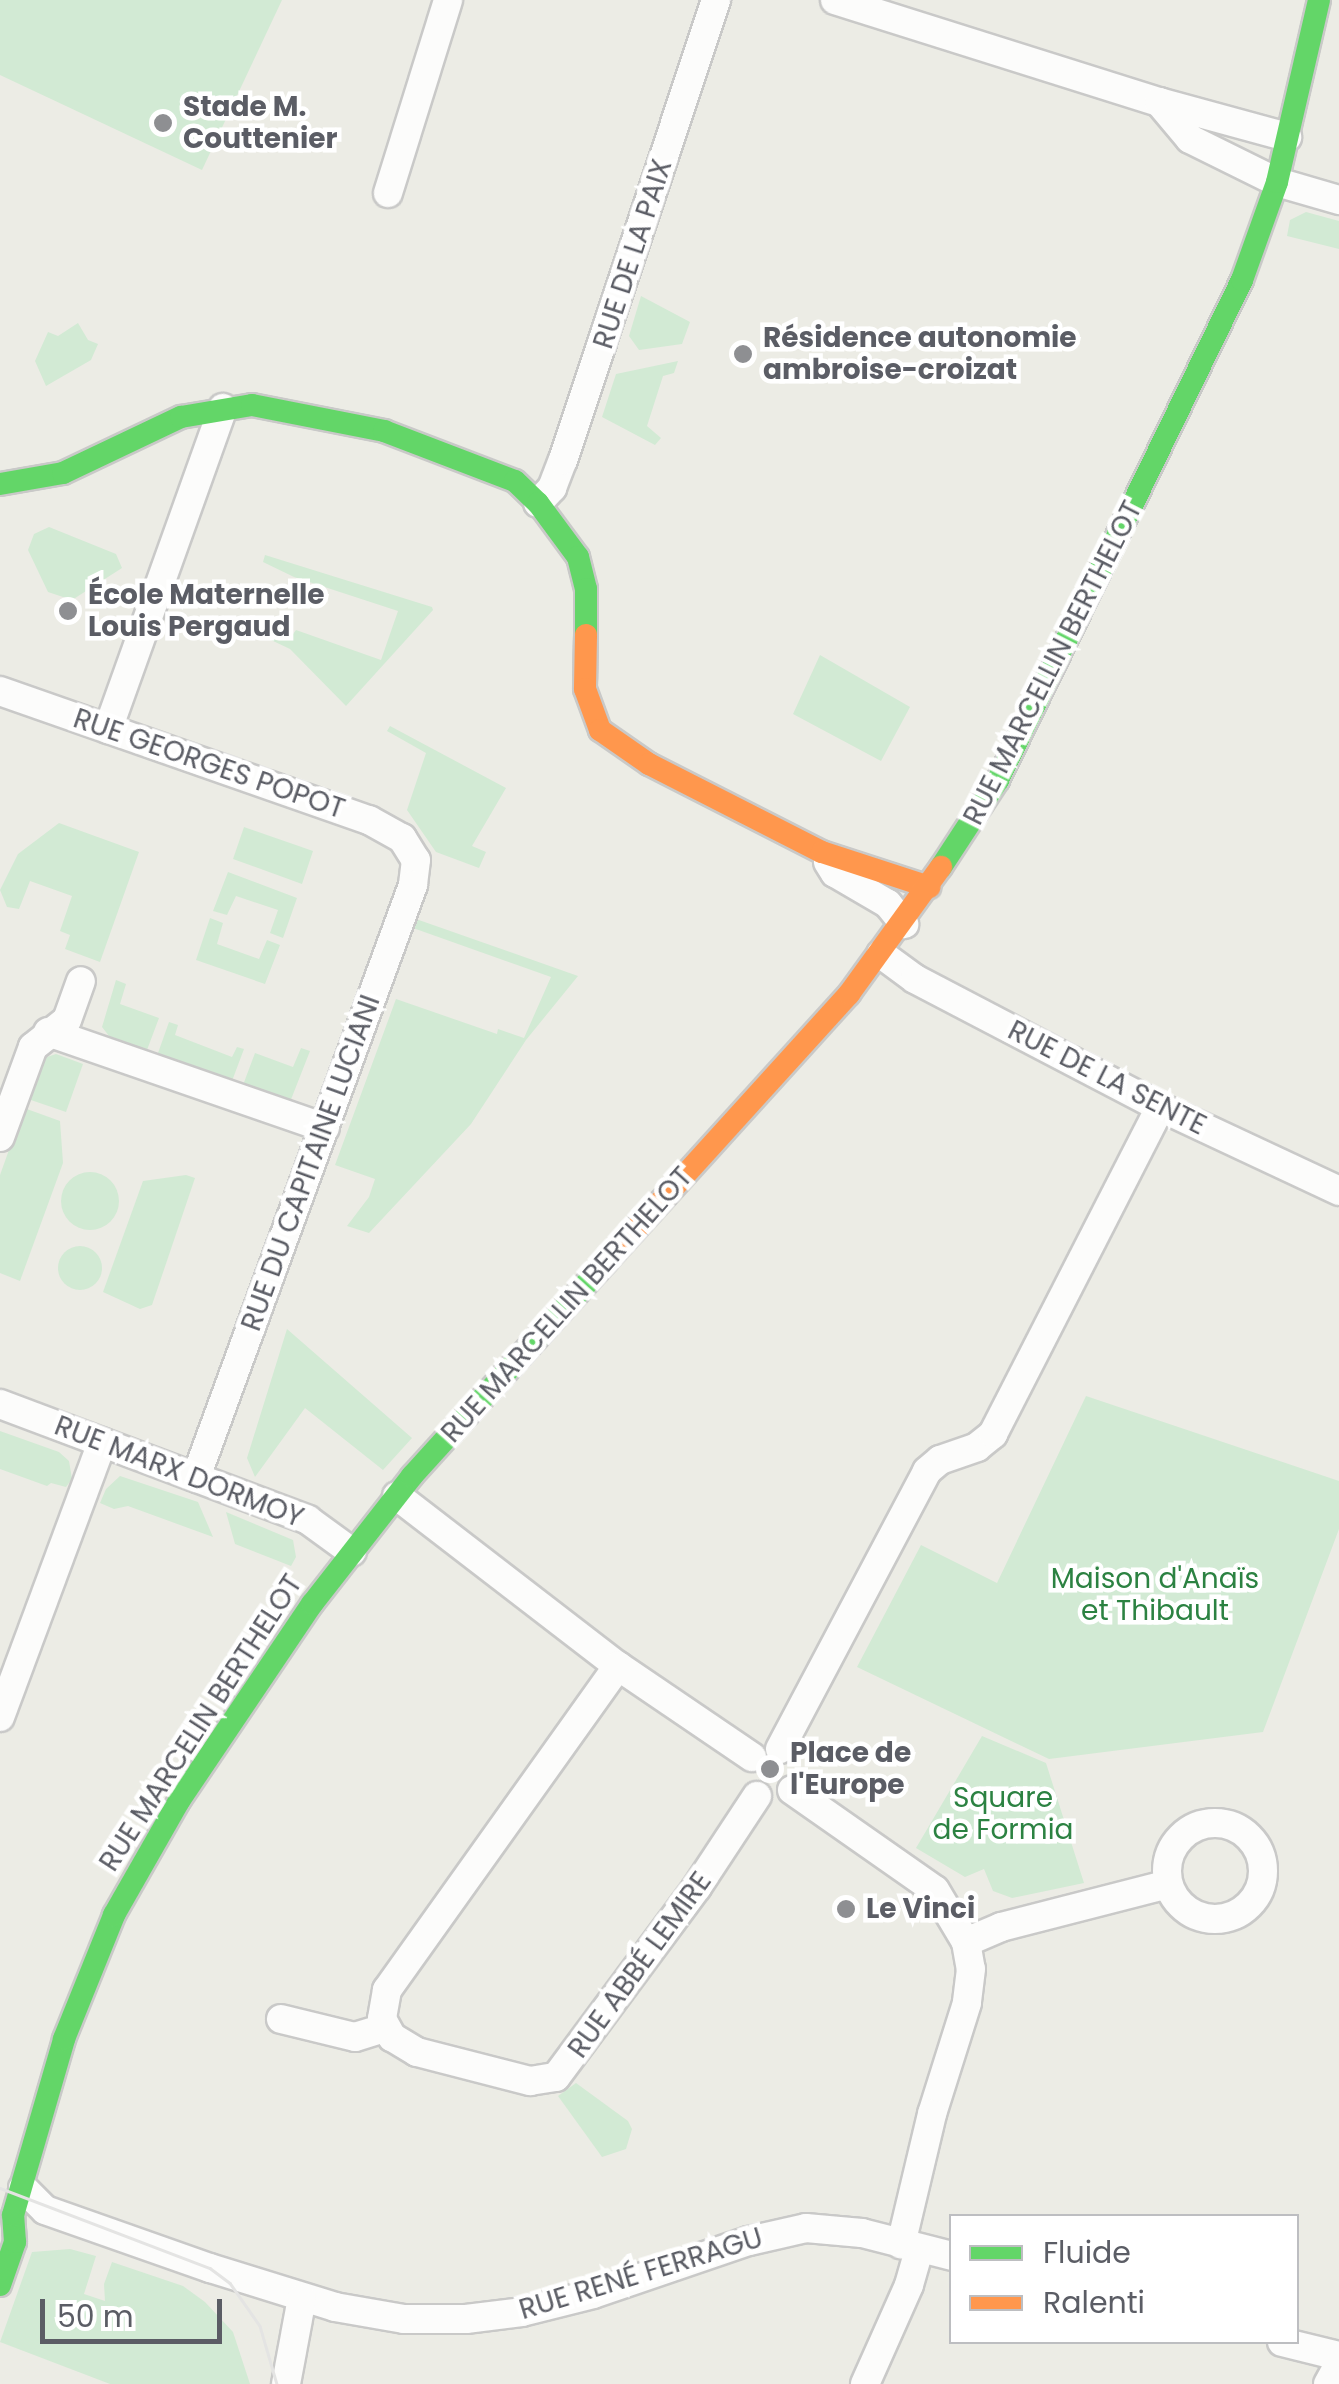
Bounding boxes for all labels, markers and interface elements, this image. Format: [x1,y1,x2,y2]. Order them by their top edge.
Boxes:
place label: Stade M. Couttenier [183,90,337,156]
marker: Stade M. Couttenier [152,112,174,134]
street label: RUE DE LA PAIX [587,155,679,353]
place label: Résidence autonomie ambroise-croizat [763,321,1077,387]
marker: Résidence autonomie ambroise-croizat [732,343,754,365]
street label: RUE MARCELLIN BERTHELOT [957,496,1149,830]
place label: École Maternelle Louis Pergaud [88,578,325,644]
marker: École Maternelle Louis Pergaud [57,600,79,622]
street label: RUE GEORGES POPOT [69,702,349,826]
street label: RUE DU CAPITAINE LUCIANI [235,991,387,1335]
street label: RUE DE LA SENTE [1002,1014,1212,1142]
street label: RUE MARCELLIN BERTHELOT [435,1160,699,1450]
street label: RUE MARX DORMOY [50,1409,308,1535]
park label: Maison d'Anaïs et Thibault [1051,1562,1259,1628]
street label: RUE MARCELIN BERTHELOT [93,1569,309,1877]
place label: Place de l'Europe [790,1736,911,1802]
marker: Place de l'Europe [759,1758,781,1780]
park label: Square de Formia [933,1781,1073,1847]
street label: RUE ABBÉ LEMIRE [561,1865,719,2065]
place label: Le Vinci [866,1892,975,1926]
marker: Le Vinci [835,1898,857,1920]
legend [949,2214,1299,2344]
street label: RUE RENÉ FERRAGU [515,2221,767,2327]
text: Fluide [1043,2231,1131,2274]
scale bar [45,2279,228,2341]
text: Ralenti [1043,2281,1145,2324]
text: 50 m [57,2295,134,2338]

